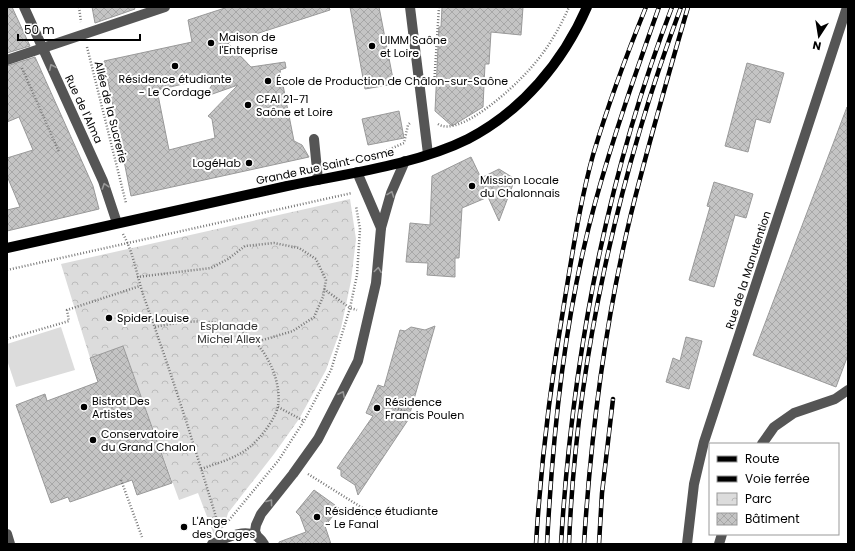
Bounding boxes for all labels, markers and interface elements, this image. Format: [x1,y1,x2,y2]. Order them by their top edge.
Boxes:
scale bar [18,16,140,42]
north arrow [799,16,839,56]
text: 50 m [24,21,55,38]
place label: Maison de l'Entreprise [219,29,278,58]
place label: UIMM Saône et Loire [380,32,447,61]
text: N [811,37,823,54]
marker: Maison de l'Entreprise [206,38,216,48]
marker: UIMM Saône et Loire [367,41,377,51]
street label: Allée de la Sucrerie [91,59,131,165]
marker: Résidence étudiante - Le Cordage [170,61,180,71]
one-way arrow [49,64,57,72]
place label: Résidence étudiante - Le Cordage [119,71,232,100]
street label: Rue de l'Alma [61,72,107,146]
place label: École de Production de Châlon-sur-Saône [276,73,508,89]
marker: École de Production de Châlon-sur-Saône [263,76,273,86]
place label: CFAI 21-71 Saône et Loire [256,91,333,120]
marker: CFAI 21-71 Saône et Loire [243,100,253,110]
street label: Grande Rue Saint-Cosme [254,143,396,188]
place label: LogéHab [192,155,241,171]
marker: LogéHab [244,158,254,168]
place label: Mission Locale du Chalonnais [480,172,560,201]
marker: Mission Locale du Chalonnais [467,181,477,191]
one-way arrow [101,183,110,190]
one-way arrow [387,190,395,197]
street label: Rue de la Manutention [721,209,775,331]
one-way arrow [373,267,382,273]
place label: Spider Louise [117,310,189,326]
marker: Spider Louise [104,313,114,323]
park label: Esplanade Michel Allex [197,318,261,347]
one-way arrow [337,391,344,399]
place label: Bistrot Des Artistes [92,393,150,422]
place label: Résidence Francis Poulen [385,394,464,423]
marker: Bistrot Des Artistes [79,402,89,412]
marker: Résidence Francis Poulen [372,403,382,413]
place label: Conservatoire du Grand Chalon [101,426,196,455]
marker: Conservatoire du Grand Chalon [88,435,98,445]
legend [709,443,839,535]
text: Route [745,450,779,467]
text: Voie ferrée [745,470,810,487]
text: Parc [745,490,772,507]
one-way arrow [265,500,272,507]
place label: Résidence étudiante - Le Fanal [325,503,438,532]
text: Bâtiment [745,510,800,527]
marker: Résidence étudiante - Le Fanal [312,512,322,522]
place label: L'Ange des Orages [192,513,255,542]
marker: L'Ange des Orages [179,522,189,532]

